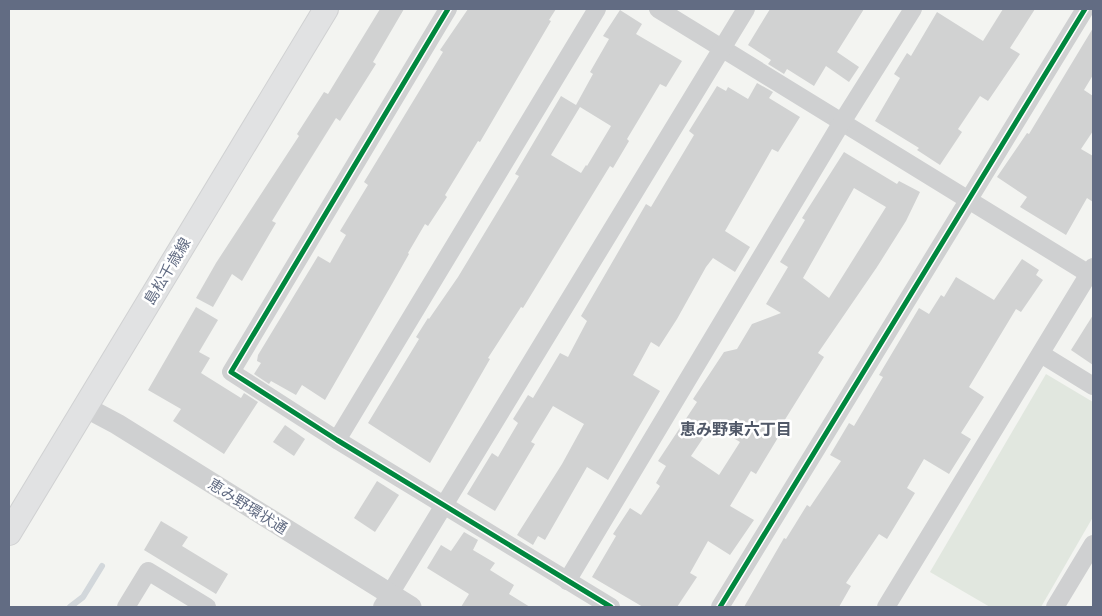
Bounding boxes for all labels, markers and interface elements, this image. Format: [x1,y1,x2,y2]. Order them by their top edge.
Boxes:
street label: 島松千歳線 [140,234,194,308]
district label: 恵み野東六丁目 [680,419,792,440]
street label: 恵み野環状通 [205,474,291,538]

